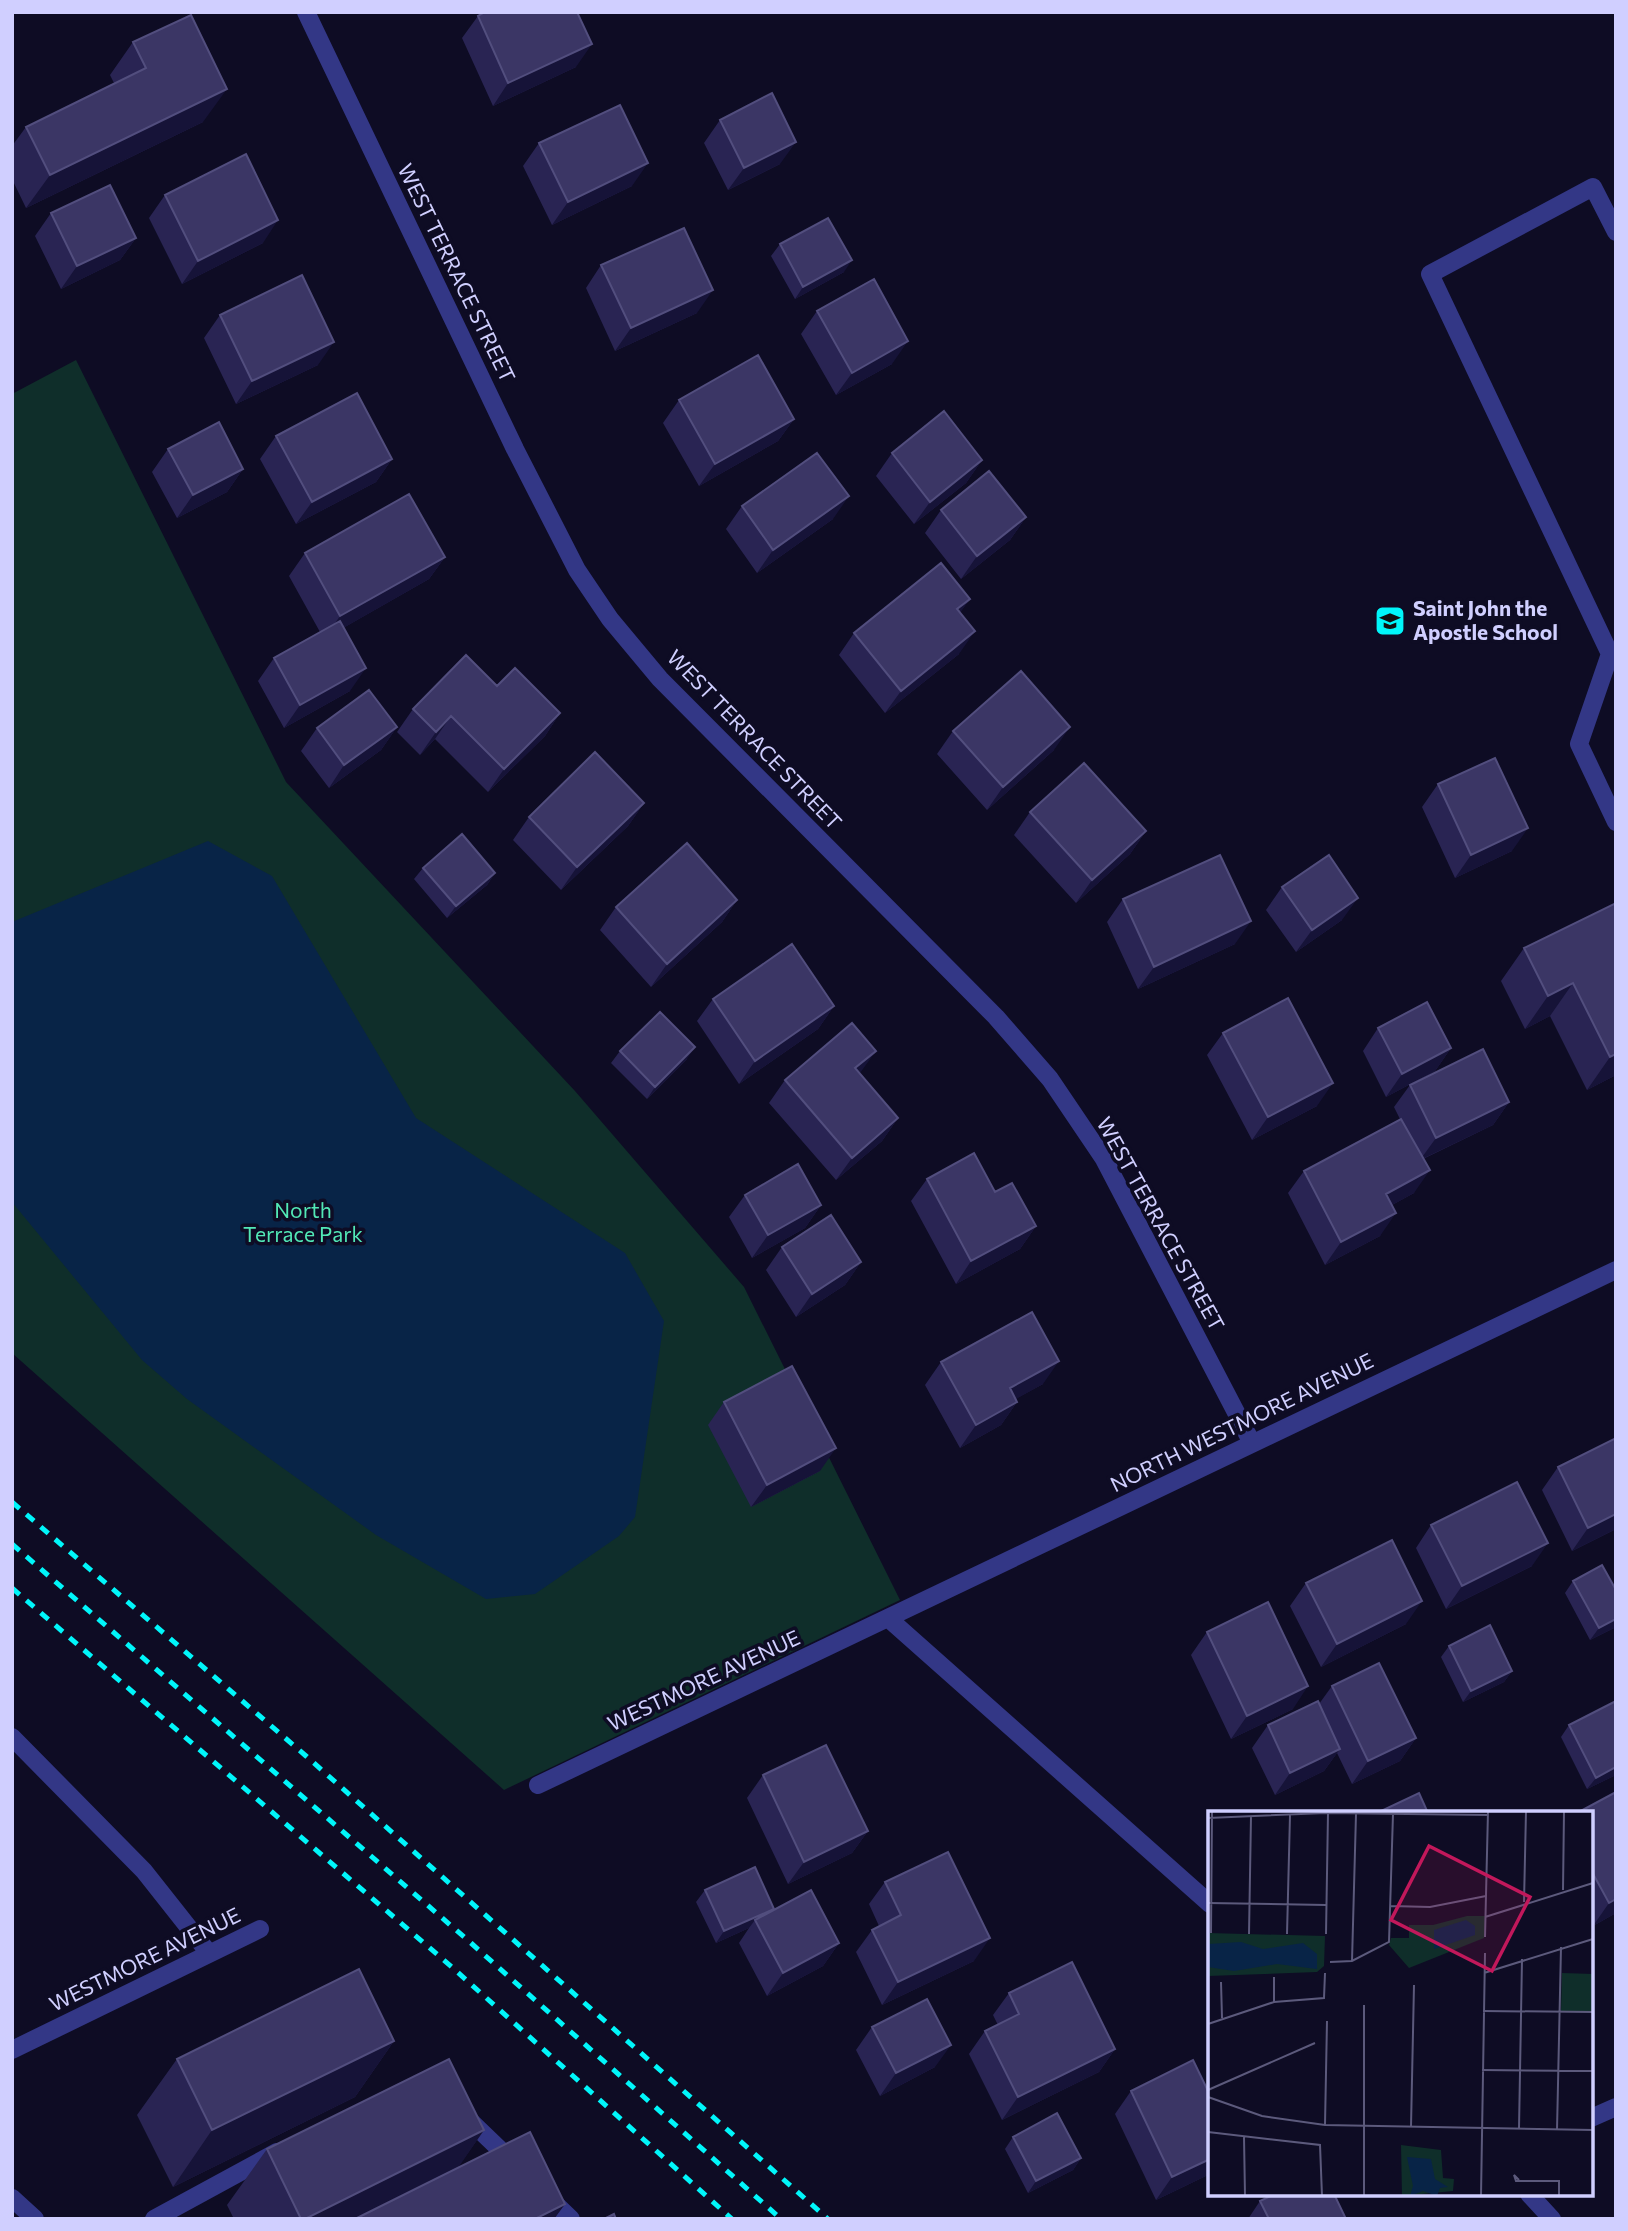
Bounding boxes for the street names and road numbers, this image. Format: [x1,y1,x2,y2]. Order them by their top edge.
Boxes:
street label: WEST TERRACE STREET [393,159,521,386]
street label: WEST TERRACE STREET [663,644,847,834]
street label: WEST TERRACE STREET [1092,1112,1230,1334]
street label: NORTH WESTMORE AVENUE [1106,1347,1377,1496]
street label: WESTMORE AVENUE [603,1624,804,1735]
street label: WESTMORE AVENUE [45,1901,244,2016]

